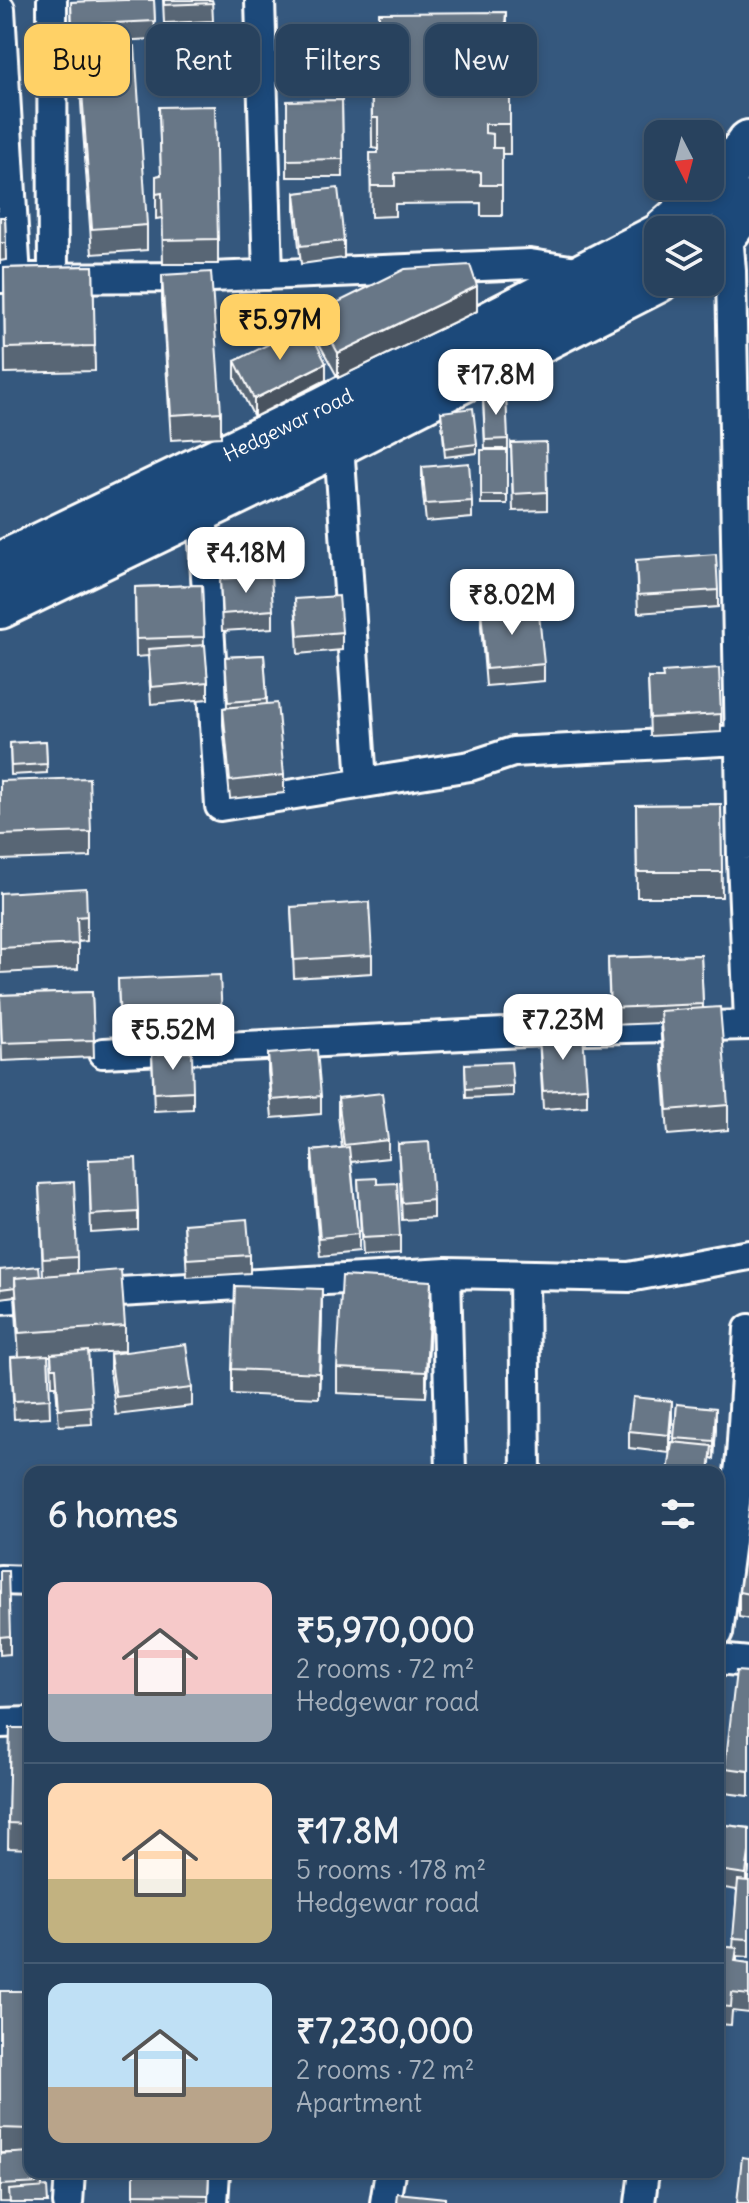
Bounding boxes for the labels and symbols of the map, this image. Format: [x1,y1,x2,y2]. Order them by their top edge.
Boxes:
north arrow [644,120,724,200]
pin: ₹5.97M [215,294,345,362]
pin: ₹17.8M [431,349,561,417]
street label: Hedgewar road [219,382,357,467]
pin: ₹4.18M [181,527,311,595]
pin: ₹8.02M [447,569,577,637]
pin: ₹7.23M [498,994,628,1062]
pin: ₹5.52M [108,1004,238,1072]

